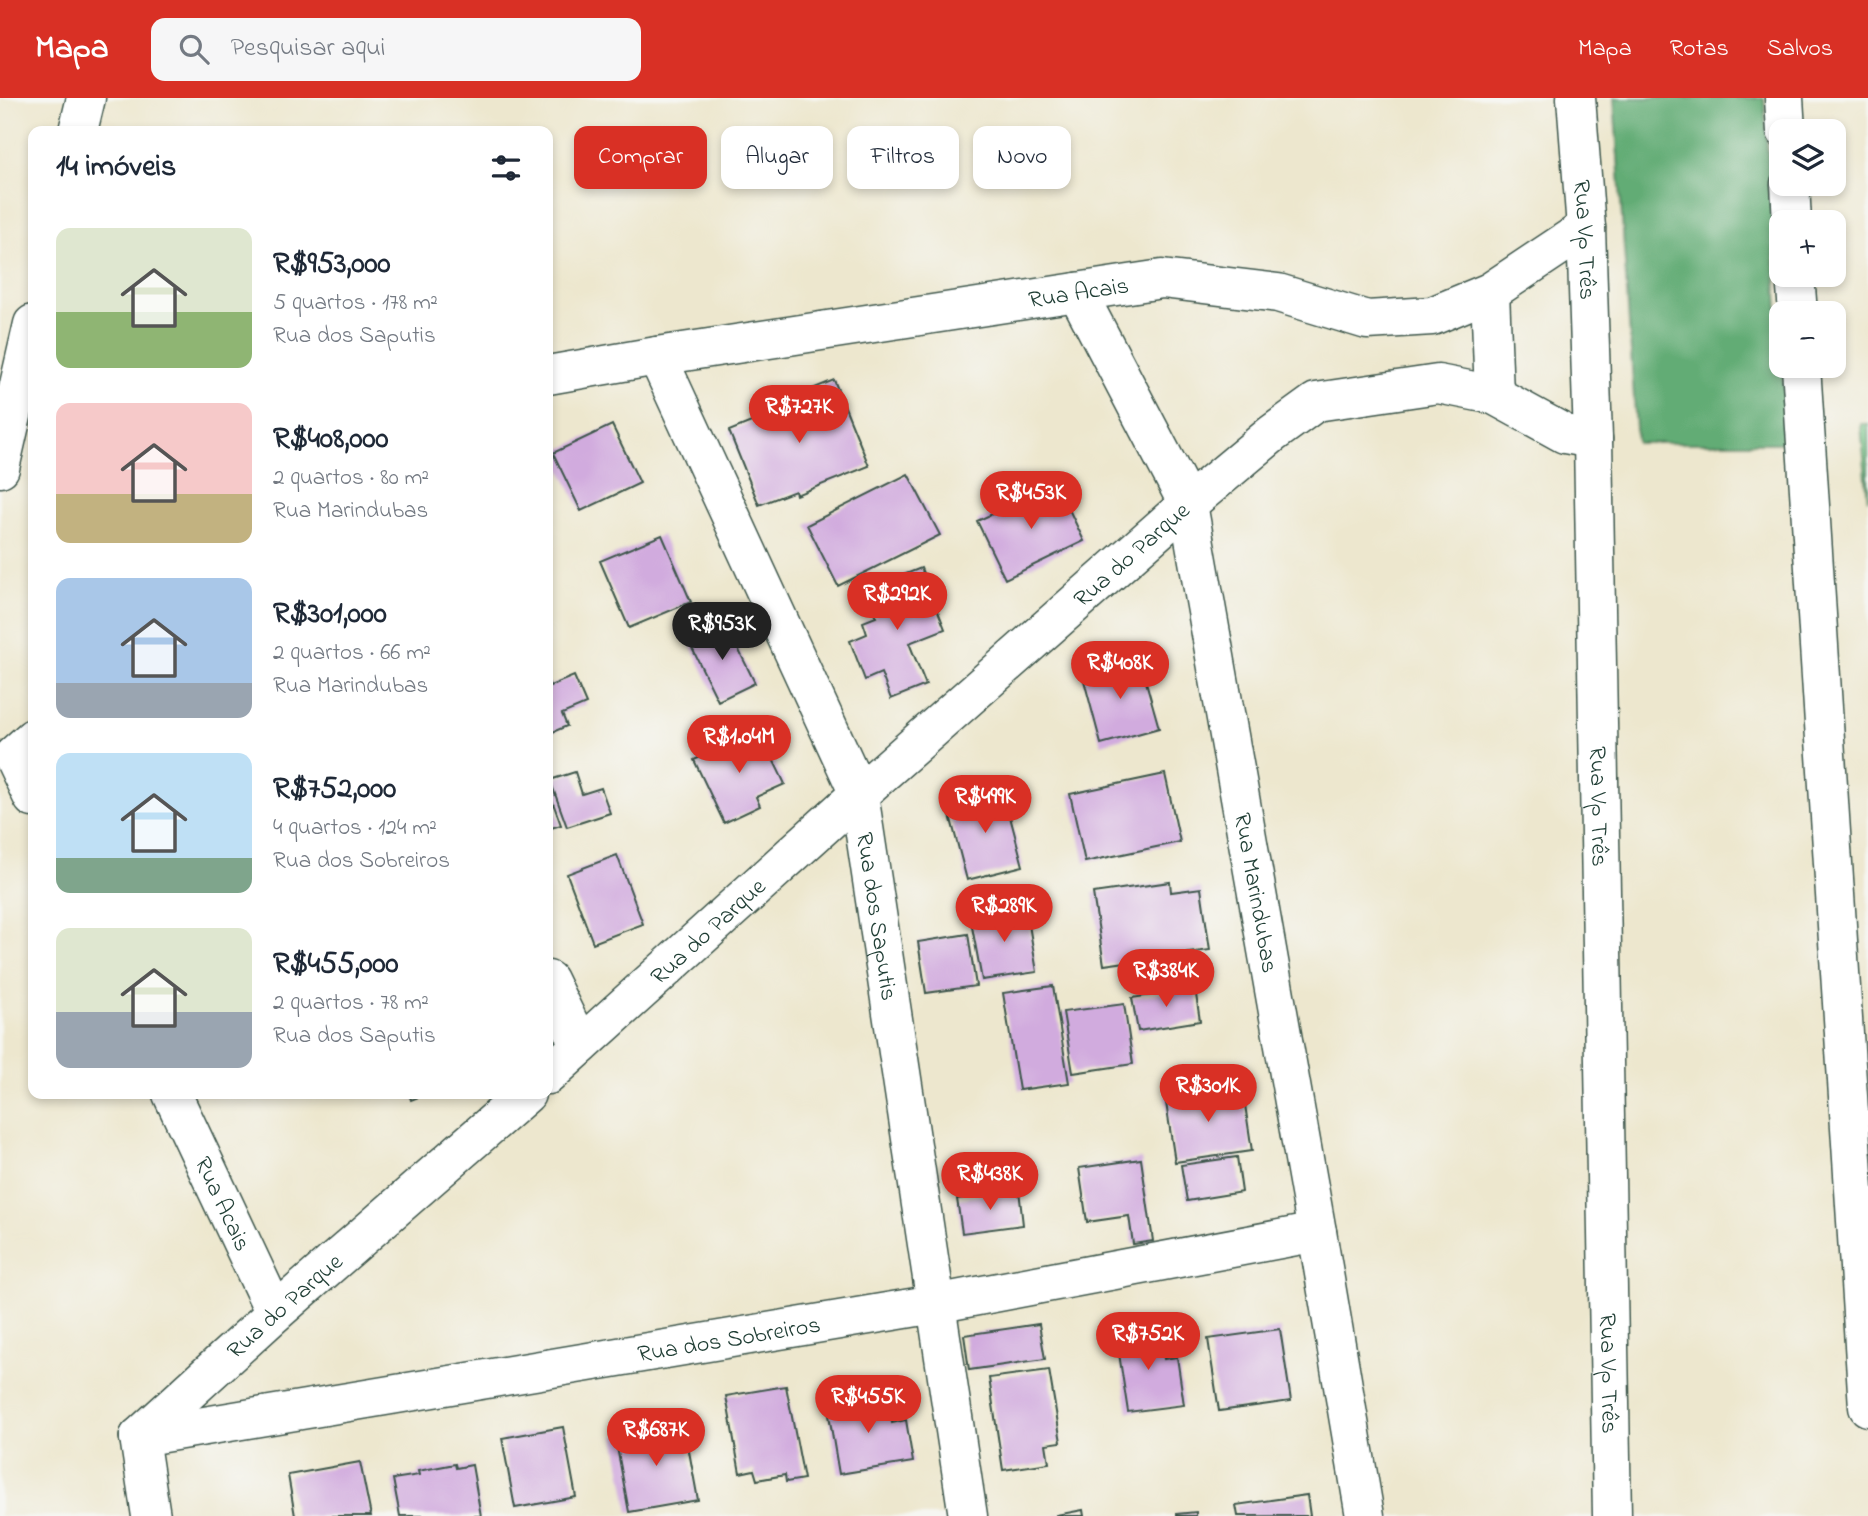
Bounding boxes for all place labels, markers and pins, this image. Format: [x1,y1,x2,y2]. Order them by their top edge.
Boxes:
pin: R$727K [742,386,856,445]
pin: R$453K [974,472,1088,531]
pin: R$292K [840,573,954,632]
pin: R$953K [665,602,779,662]
pin: R$408K [1063,642,1177,701]
pin: R$1.04M [674,716,804,775]
pin: R$499K [928,776,1042,835]
pin: R$289K [947,884,1061,944]
pin: R$384K [1109,950,1223,1009]
pin: R$301K [1151,1065,1265,1124]
pin: R$438K [933,1152,1047,1212]
pin: R$752K [1091,1312,1205,1372]
pin: R$455K [811,1376,925,1435]
pin: R$687K [599,1408,713,1468]

